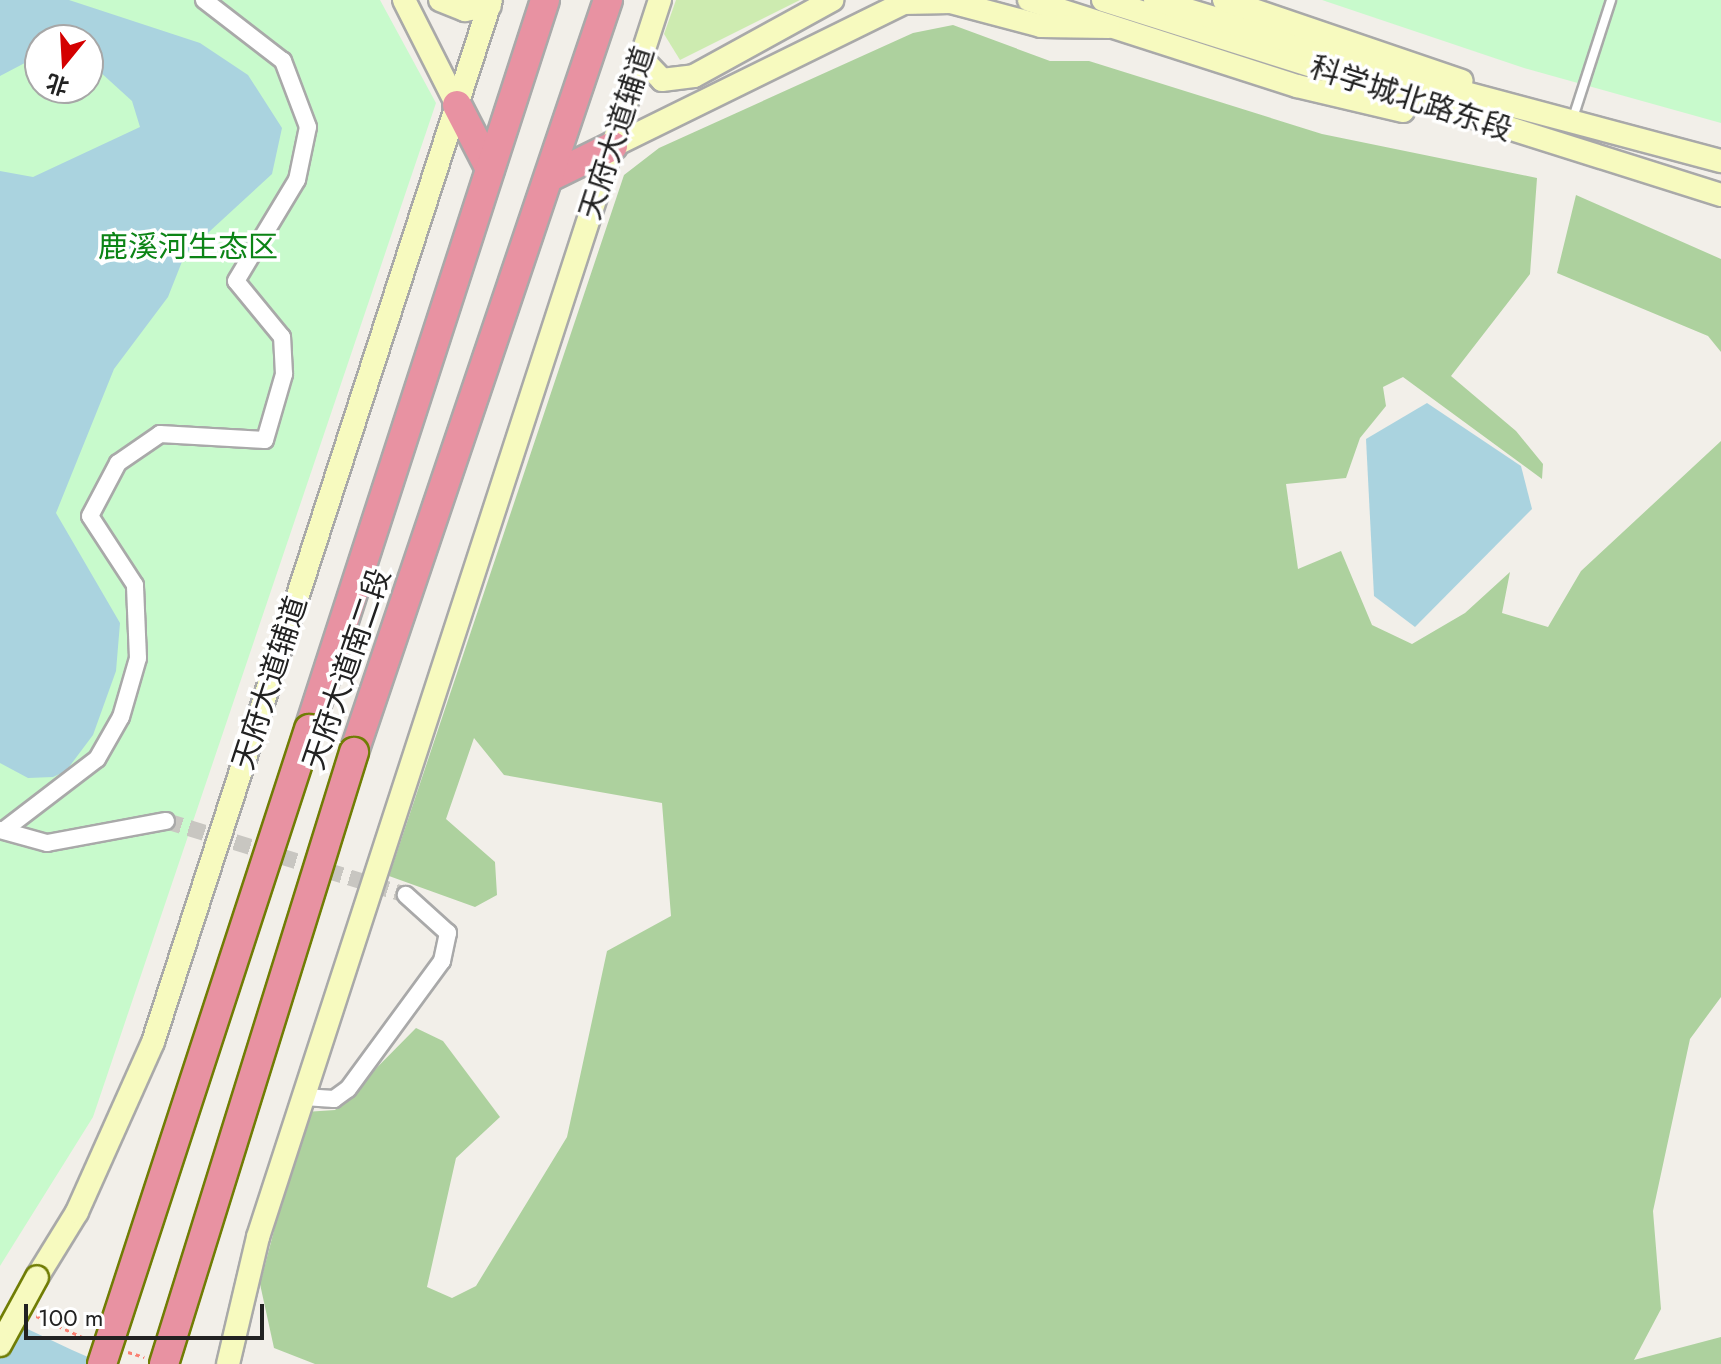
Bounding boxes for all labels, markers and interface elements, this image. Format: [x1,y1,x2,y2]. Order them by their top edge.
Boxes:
north arrow [24,24,104,104]
street label: 天府大道辅道 [572,42,662,224]
street label: 科学城北路东段 [1306,49,1516,149]
text: 北 [42,66,73,104]
park label: 鹿溪河生态区 [98,229,278,265]
street label: 天府大道南二段 [296,564,398,774]
street label: 天府大道辅道 [225,592,315,774]
scale bar [28,1288,268,1338]
text: 100 m [38,1300,104,1335]

